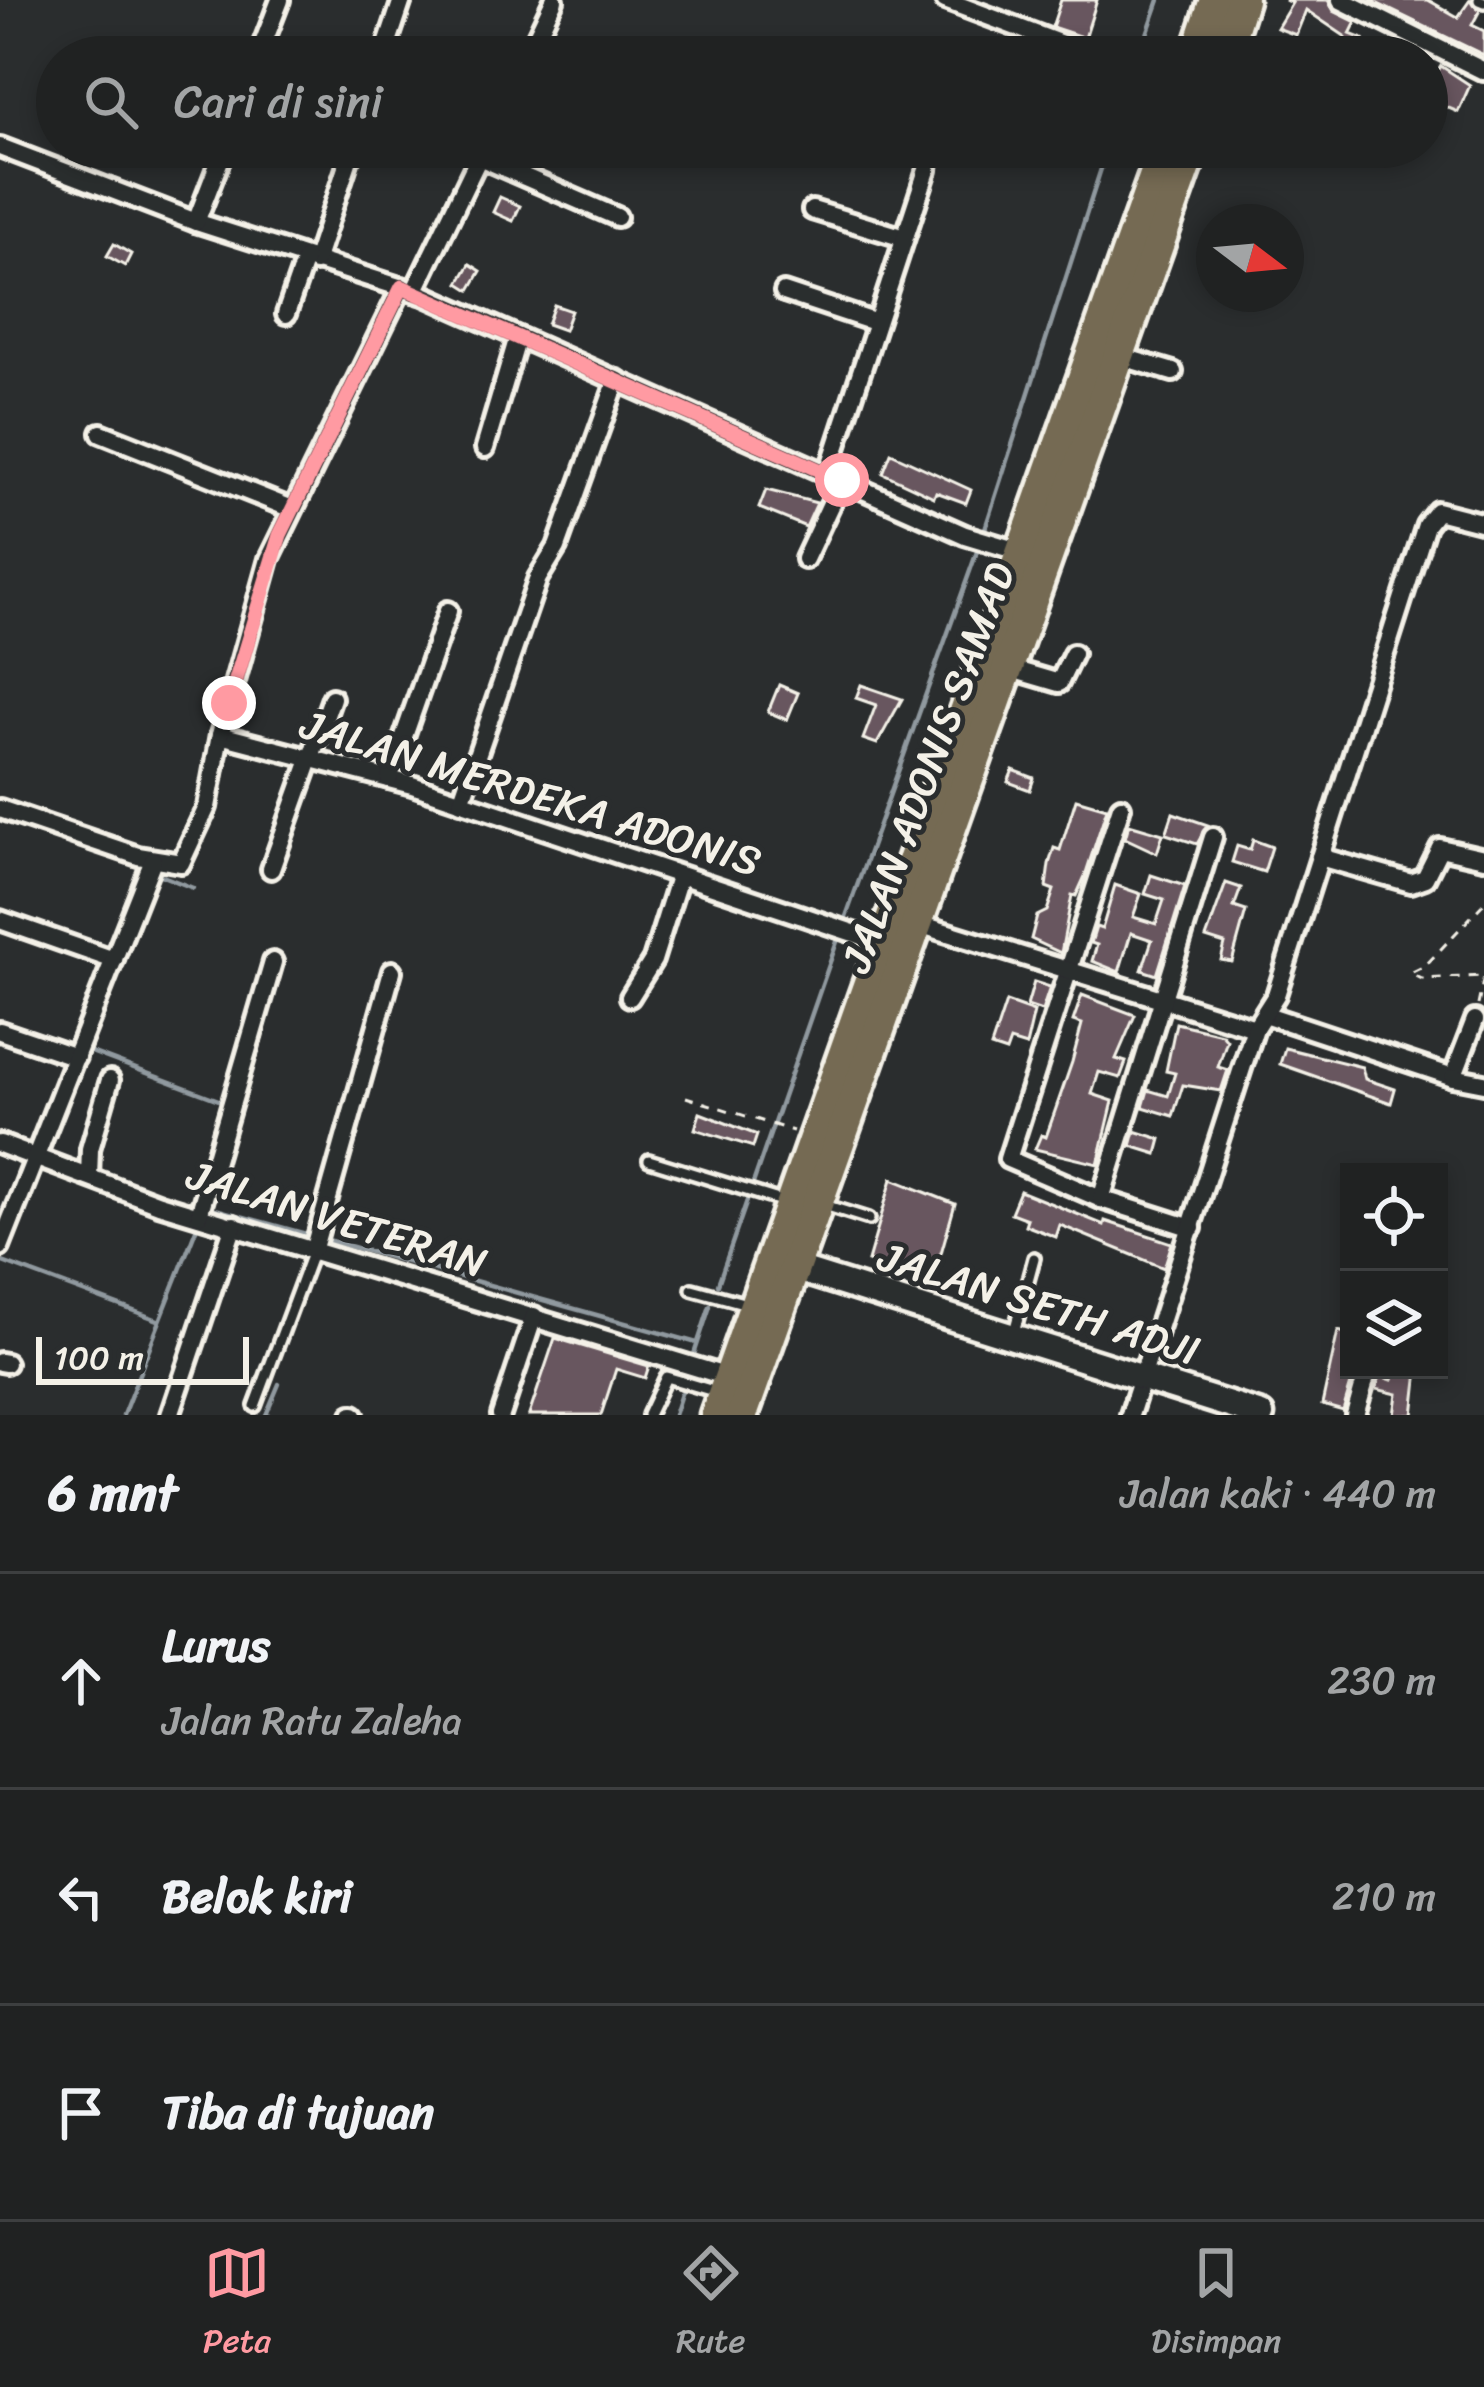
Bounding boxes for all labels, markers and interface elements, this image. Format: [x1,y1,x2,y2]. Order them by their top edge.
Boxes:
search box [36,36,1448,168]
text: Cari di sini [174,62,383,142]
icon: search [78,69,144,135]
north arrow [1196,204,1304,312]
route start [815,453,869,507]
street label: JALAN ADONIS SAMAD [819,551,1037,985]
route end [202,676,256,730]
street label: JALAN MERDEKA ADONIS [290,687,770,898]
street label: JALAN VETERAN [176,1138,496,1300]
map controls [1340,1163,1448,1379]
button: locate [1340,1163,1448,1271]
street label: JALAN SETH ADJI [867,1219,1209,1388]
button: layers [1340,1271,1448,1379]
text: 100 m [54,1329,144,1387]
scale bar [36,1331,249,1384]
text: 6 mnt [48,1448,177,1538]
text: Jalan kaki · 440 m [1120,1459,1436,1528]
text: Lurus [162,1606,270,1686]
text: 230 m [1327,1646,1436,1715]
icon: ahead [48,1648,114,1714]
text: Jalan Ratu Zaleha [162,1686,462,1755]
text: Belok kiri [162,1857,352,1937]
text: 210 m [1332,1862,1436,1931]
icon: left [48,1864,114,1930]
text: Tiba di tujuan [162,2073,434,2153]
icon: arrive [48,2080,114,2146]
tab: Peta [203,2240,271,2370]
tab: Rute [676,2240,745,2370]
tab: Disimpan [1151,2240,1281,2370]

